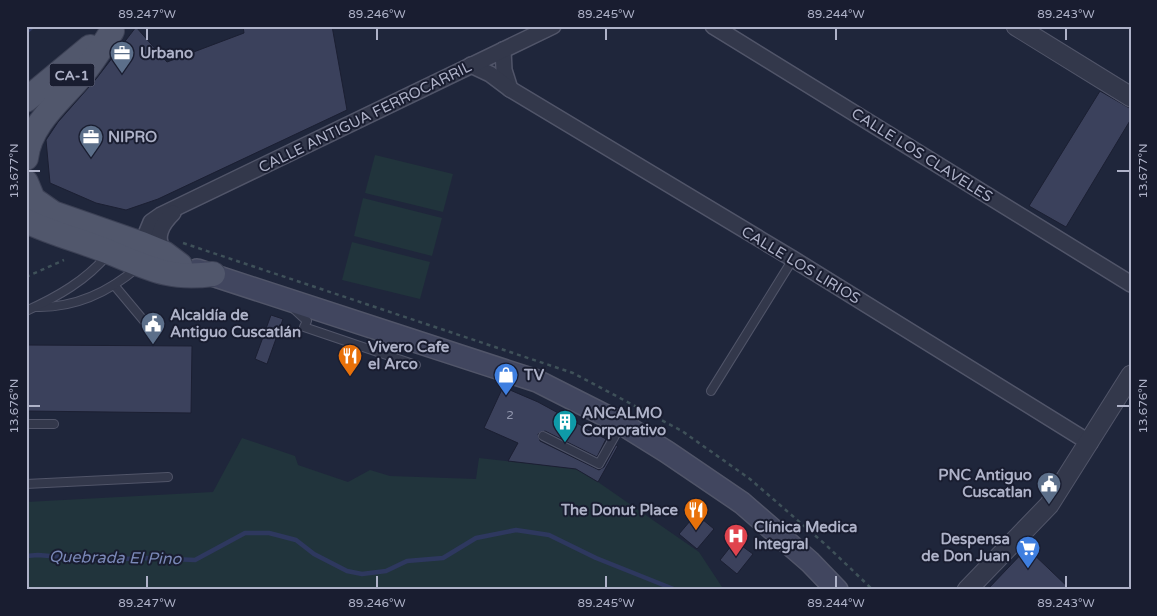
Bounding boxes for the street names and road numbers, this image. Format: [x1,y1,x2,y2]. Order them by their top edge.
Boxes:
street label: CALLE ANTIGUA FERROCARRIL [256,57,475,177]
road number: CA-1 [50,64,94,86]
street label: CALLE LOS CLAVELES [848,104,996,206]
street label: CALLE LOS LIRIOS [738,222,864,308]

